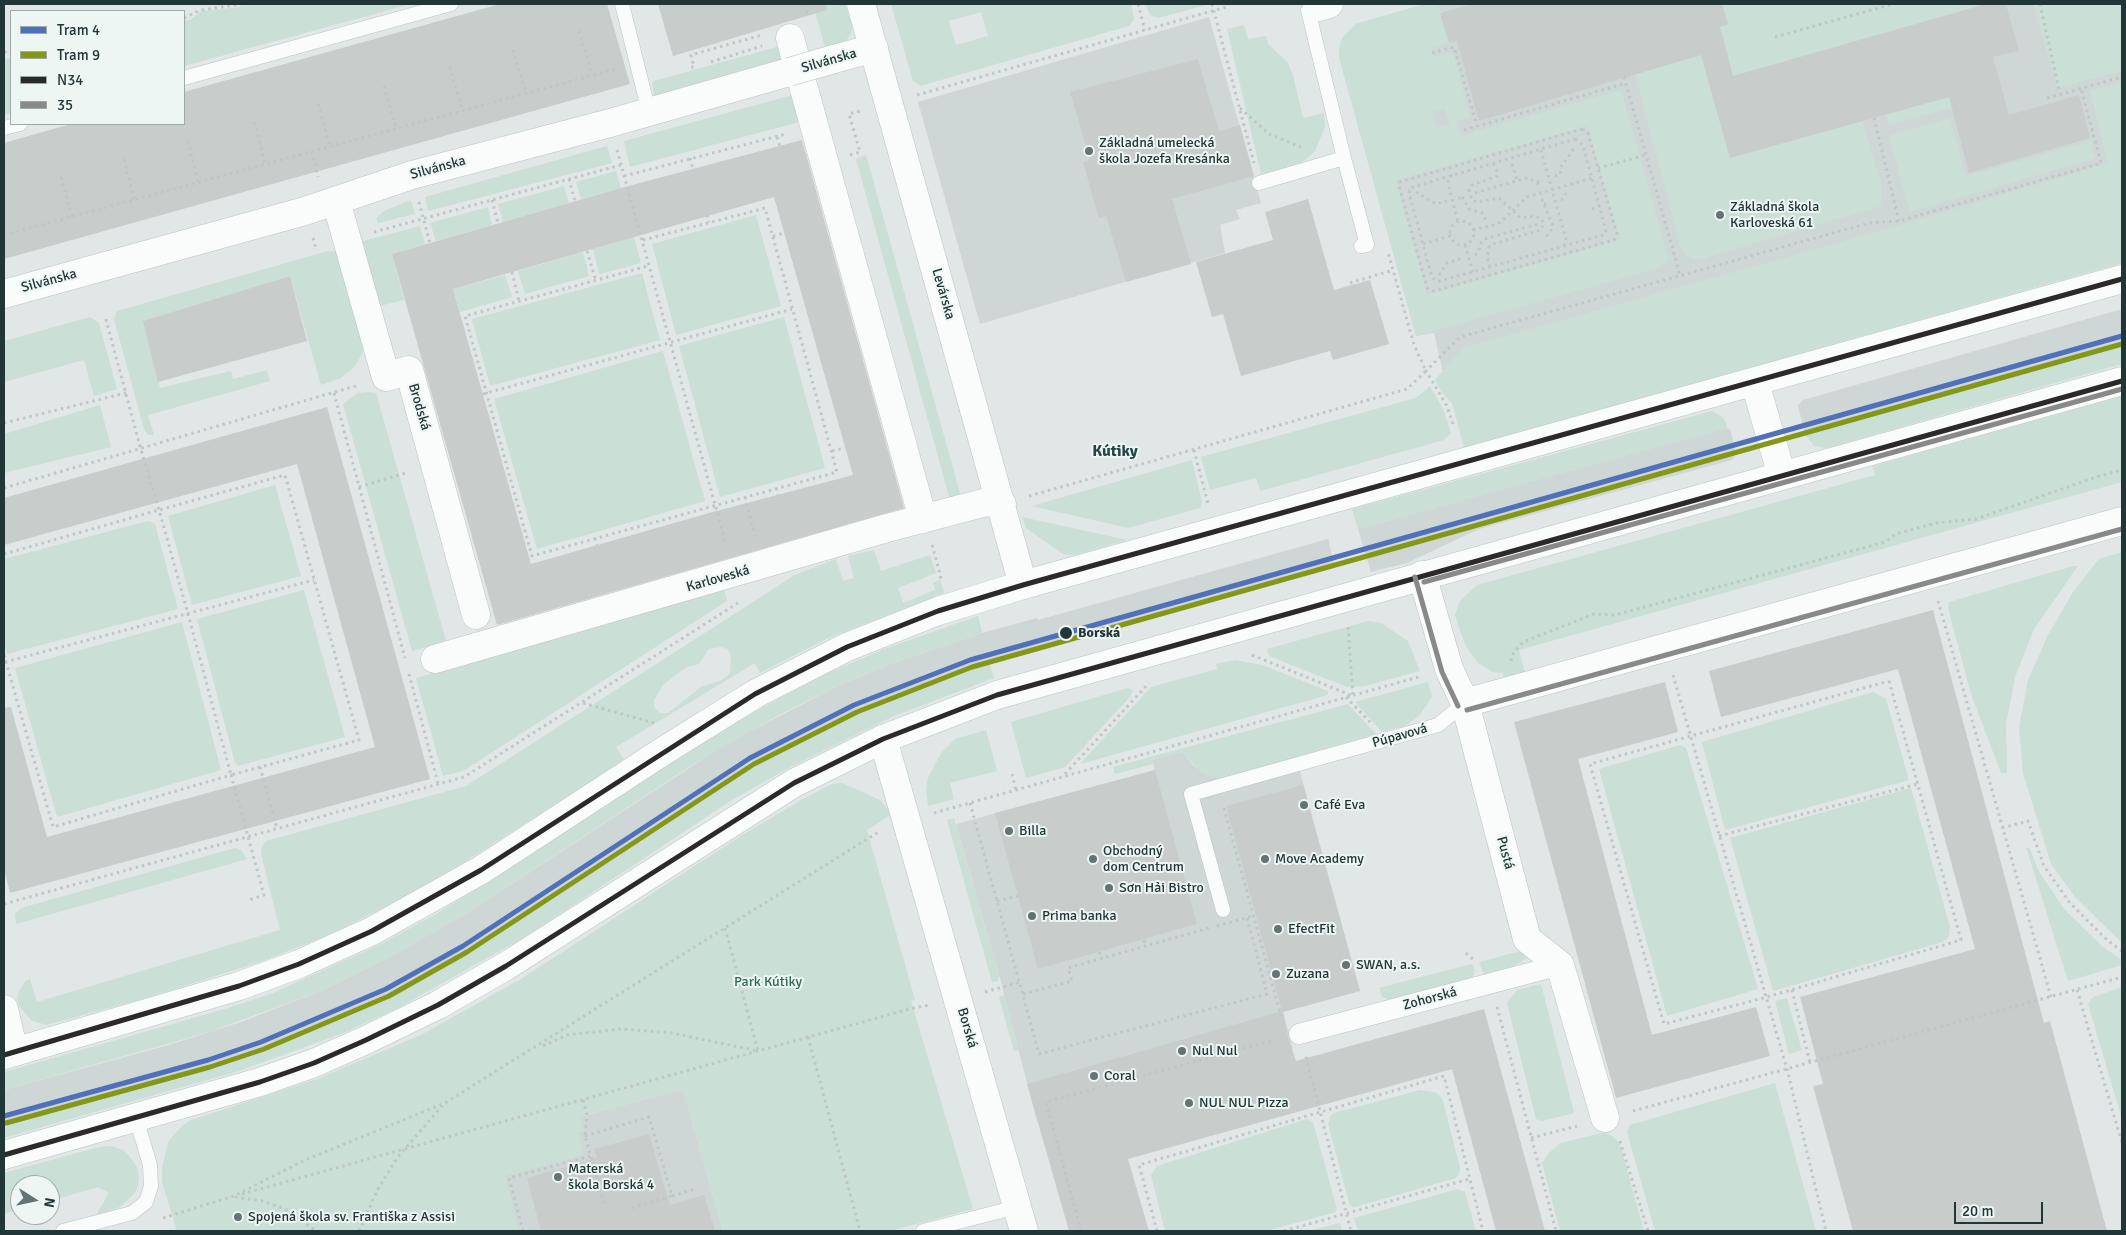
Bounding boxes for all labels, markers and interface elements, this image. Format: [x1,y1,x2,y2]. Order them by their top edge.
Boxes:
legend [10,10,185,125]
text: Tram 4 [57,21,100,39]
street label: Silvánska [799,45,859,77]
text: Tram 9 [57,46,100,64]
text: N34 [57,71,83,89]
text: 35 [57,96,73,114]
place label: Základná umelecká škola Jozefa Kresánka [1099,135,1230,168]
marker: Základná umelecká škola Jozefa Kresánka [1083,145,1095,157]
street label: Silvánska [408,153,468,183]
place label: Základná škola Karloveská 61 [1730,199,1819,232]
marker: Základná škola Karloveská 61 [1714,209,1726,221]
street label: Silvánska [19,266,79,296]
street label: Levárska [928,266,958,322]
street label: Brodská [404,382,434,432]
district label: Kútiky [1092,442,1138,462]
street label: Karloveská [684,562,752,596]
marker: Borská [1058,625,1074,641]
place label: Borská [1078,625,1120,641]
street label: Púpavová [1371,720,1429,752]
place label: Café Eva [1314,797,1365,813]
marker: Café Eva [1298,799,1310,811]
place label: Billa [1019,823,1046,839]
marker: Billa [1003,825,1015,837]
street label: Pustá [1493,835,1517,871]
place label: Obchodný dom Centrum [1103,843,1184,876]
place label: Move Academy [1275,851,1364,867]
marker: Obchodný dom Centrum [1087,853,1099,865]
marker: Move Academy [1259,853,1271,865]
place label: Sơn Hải Bistro [1119,880,1204,896]
marker: Sơn Hải Bistro [1103,882,1115,894]
place label: Prima banka [1042,908,1116,924]
marker: Prima banka [1026,910,1038,922]
place label: EfectFit [1288,921,1335,937]
marker: EfectFit [1272,923,1284,935]
place label: SWAN, a.s. [1356,957,1420,973]
marker: SWAN, a.s. [1340,959,1352,971]
place label: Zuzana [1286,966,1329,982]
marker: Zuzana [1270,968,1282,980]
park label: Park Kútiky [734,974,802,990]
street label: Zohorská [1401,984,1459,1014]
street label: Borská [953,1006,981,1050]
place label: Nul Nul [1192,1043,1238,1059]
marker: Nul Nul [1176,1045,1188,1057]
place label: Coral [1104,1068,1136,1084]
marker: Coral [1088,1070,1100,1082]
place label: NUL NUL Pizza [1199,1095,1289,1111]
marker: NUL NUL Pizza [1183,1097,1195,1109]
place label: Materská škola Borská 4 [568,1161,654,1194]
marker: Materská škola Borská 4 [552,1171,564,1183]
north arrow [10,1175,60,1225]
scale bar [1956,1192,2045,1224]
text: N [40,1196,58,1209]
text: 20 m [1962,1202,1993,1220]
place label: Spojená škola sv. Františka z Assisi [248,1209,455,1225]
marker: Spojená škola sv. Františka z Assisi [232,1211,244,1223]

